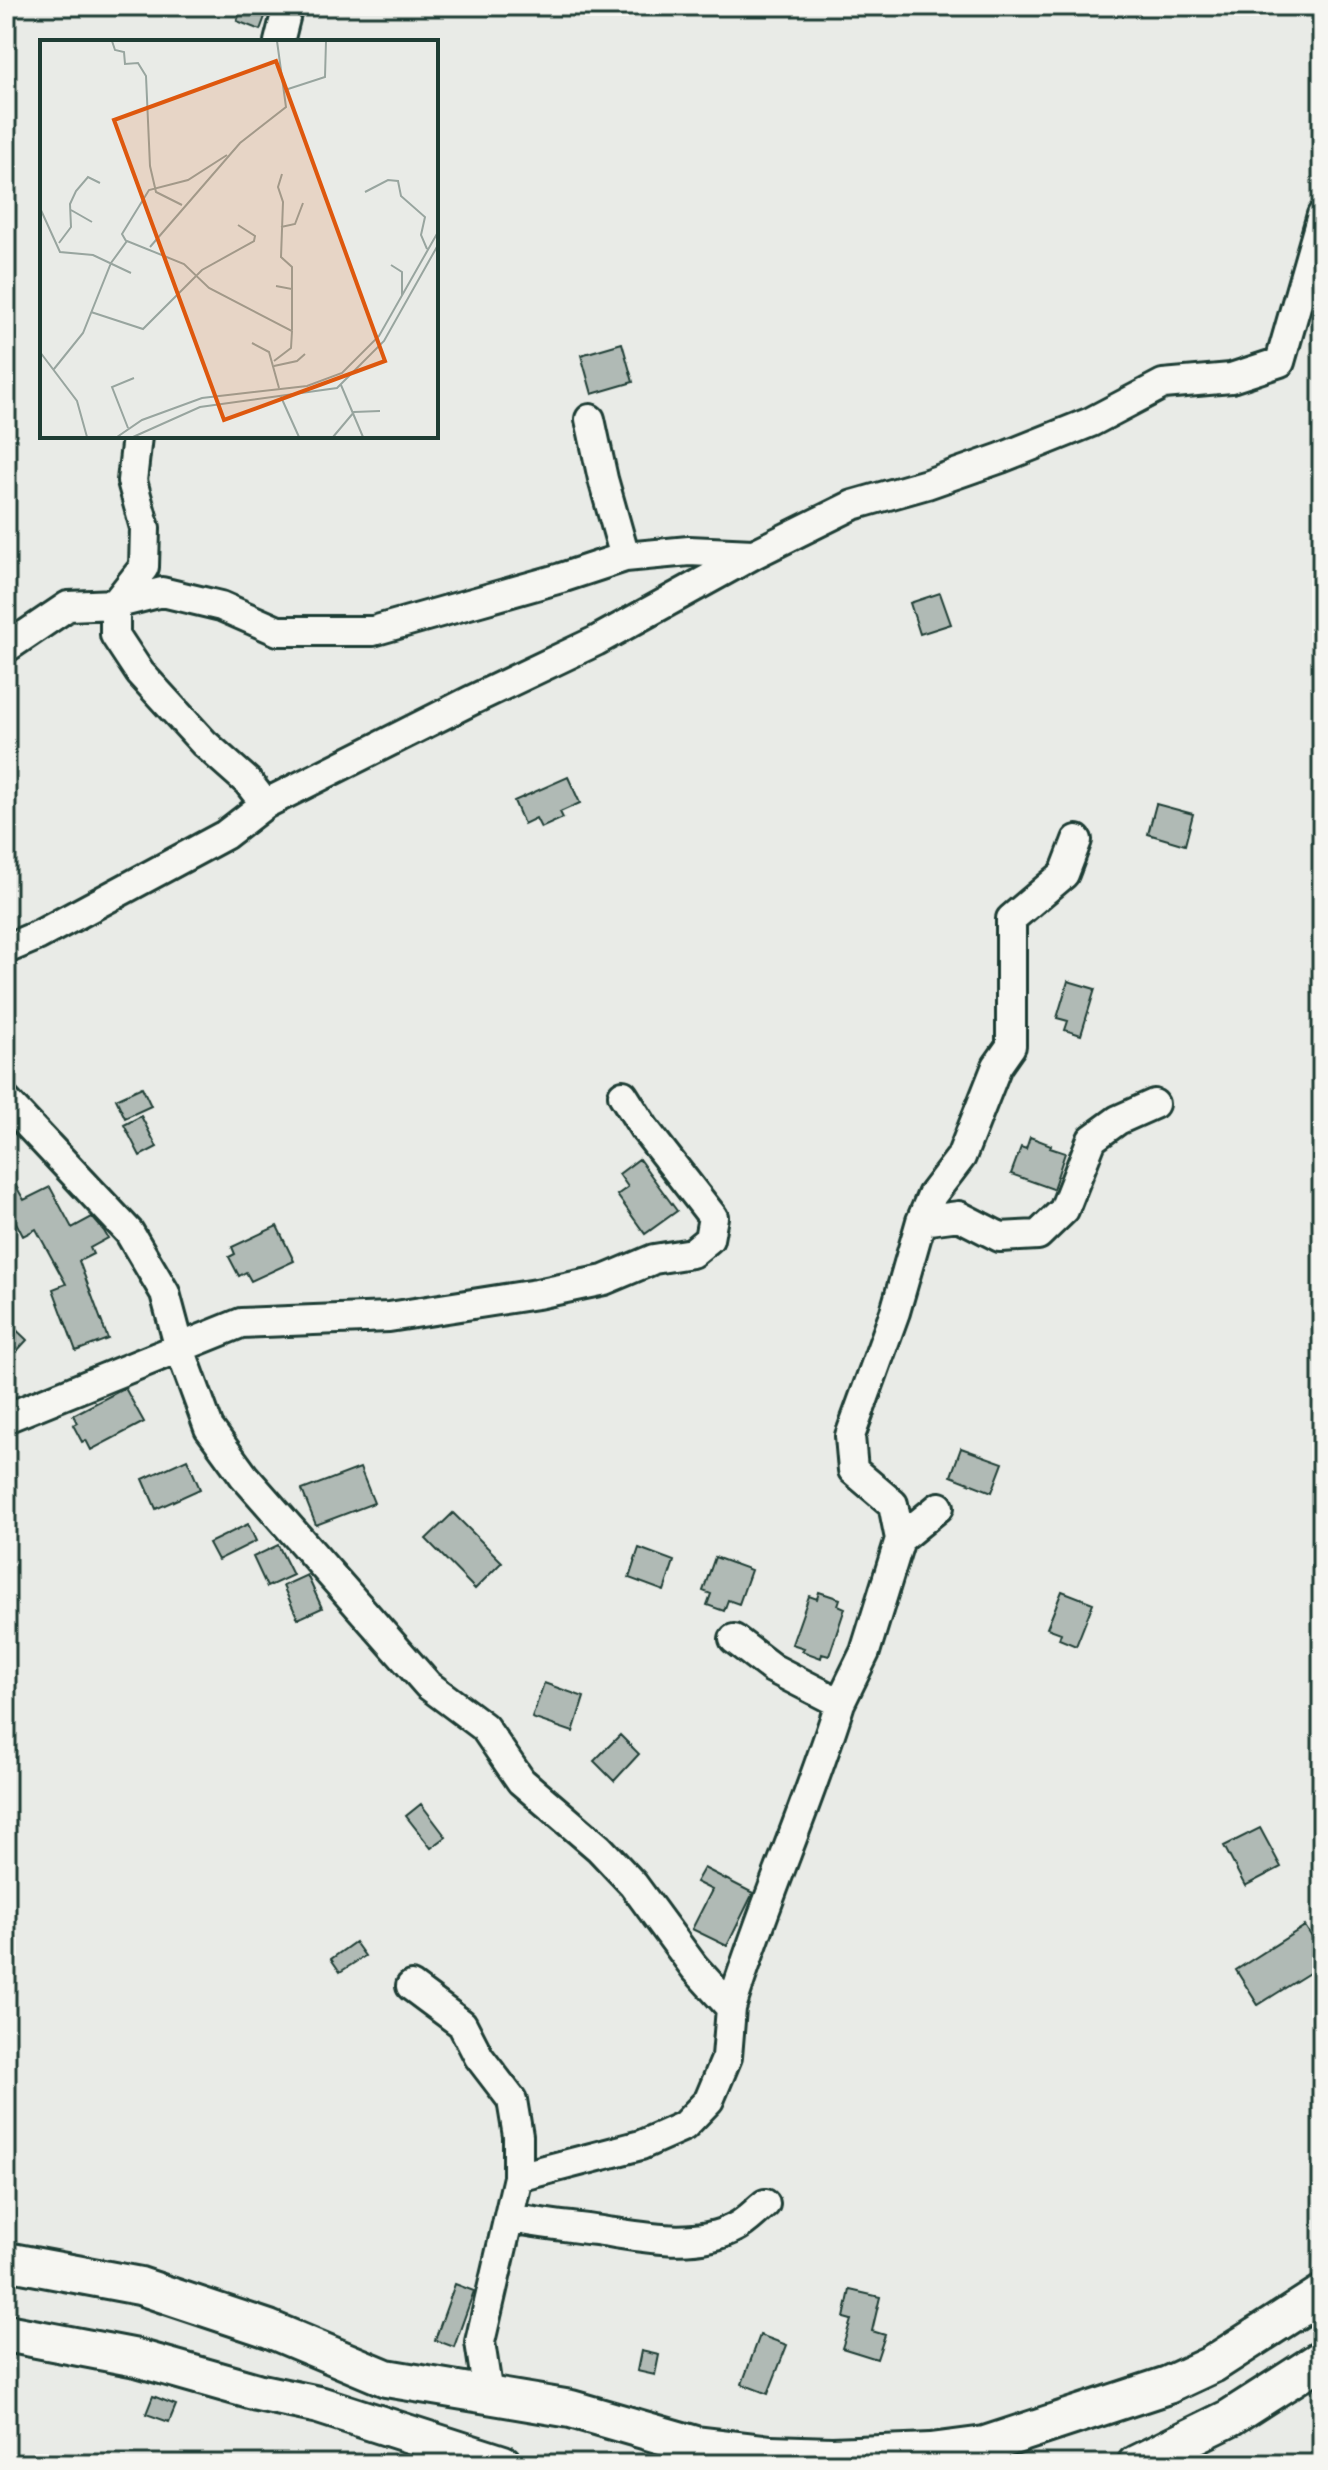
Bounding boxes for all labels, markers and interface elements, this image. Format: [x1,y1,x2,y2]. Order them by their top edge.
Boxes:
inset map [40,40,438,438]

